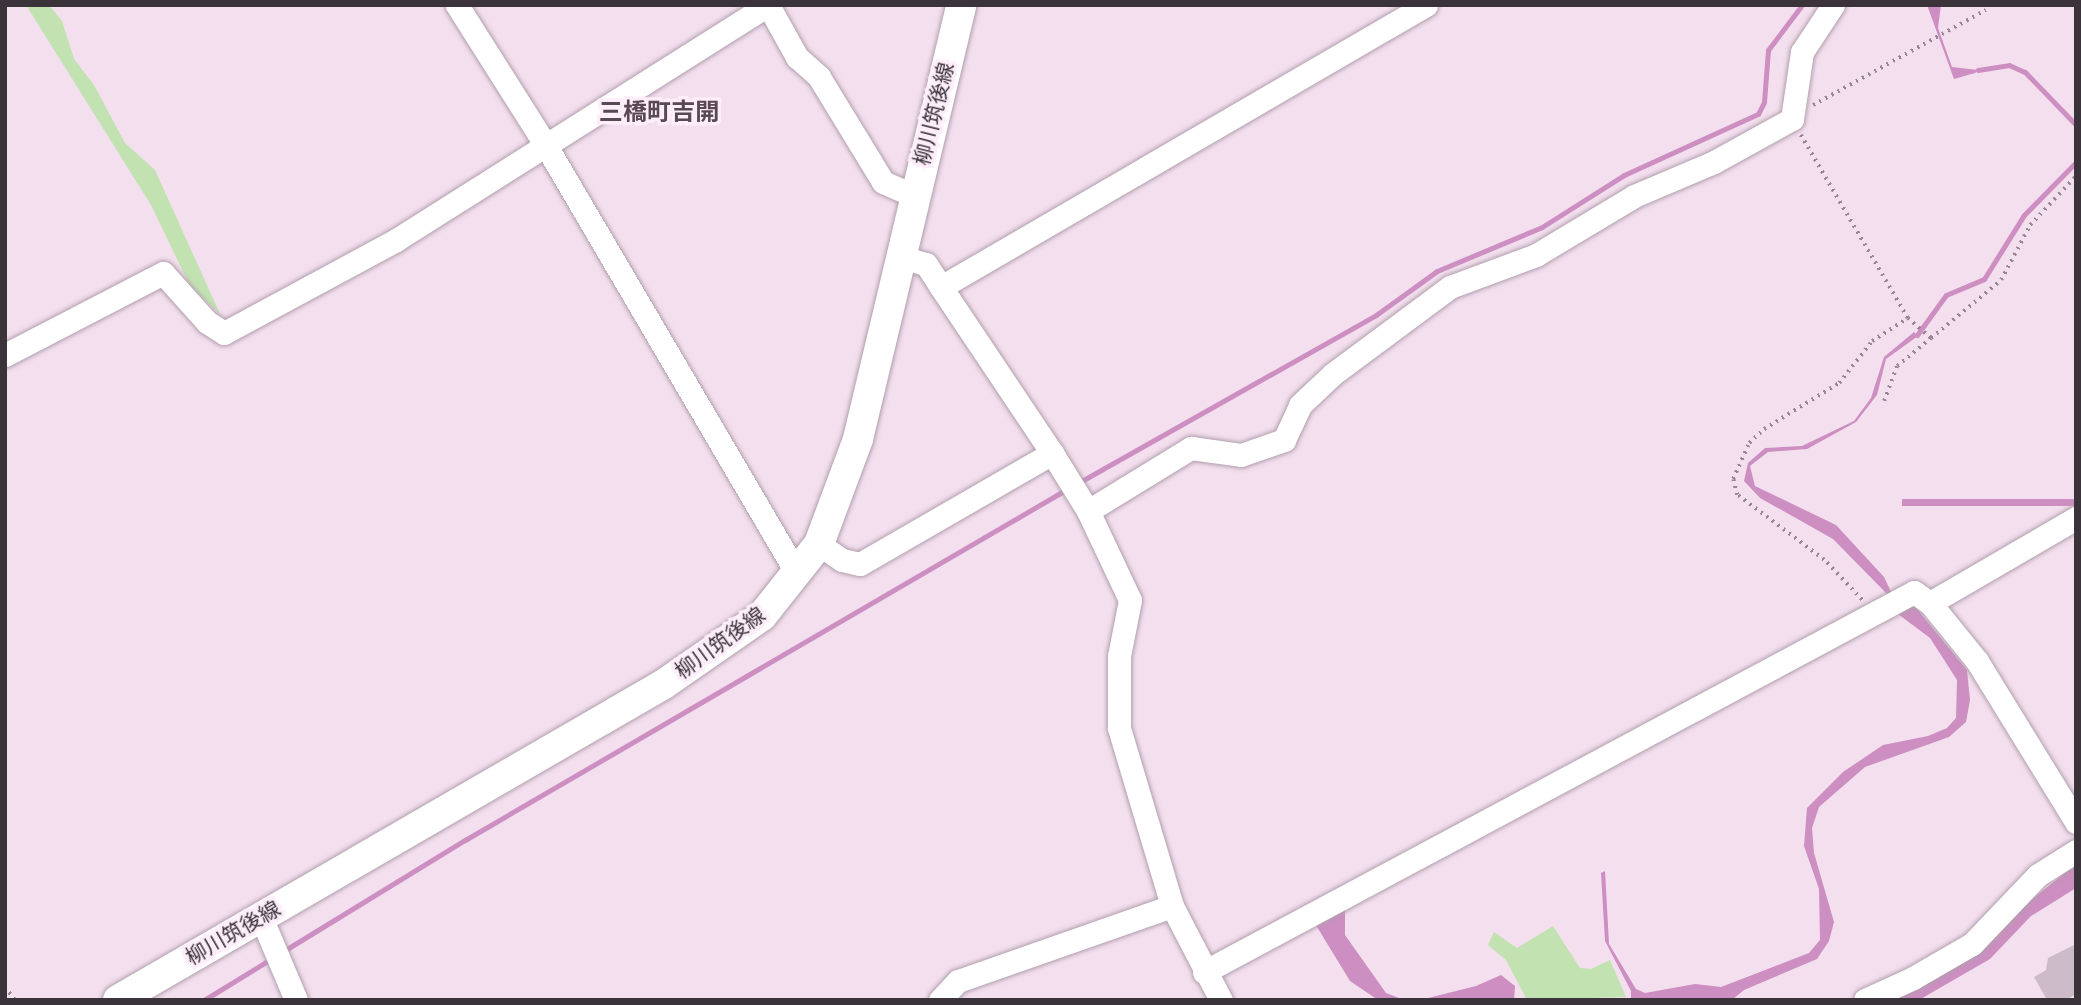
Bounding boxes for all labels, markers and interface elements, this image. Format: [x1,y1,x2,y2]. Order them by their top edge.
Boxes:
street label: 柳川筑後線 [909,60,959,168]
district label: 三橋町吉開 [599,99,719,127]
street label: 柳川筑後線 [670,602,770,684]
street label: 柳川筑後線 [181,896,285,970]

